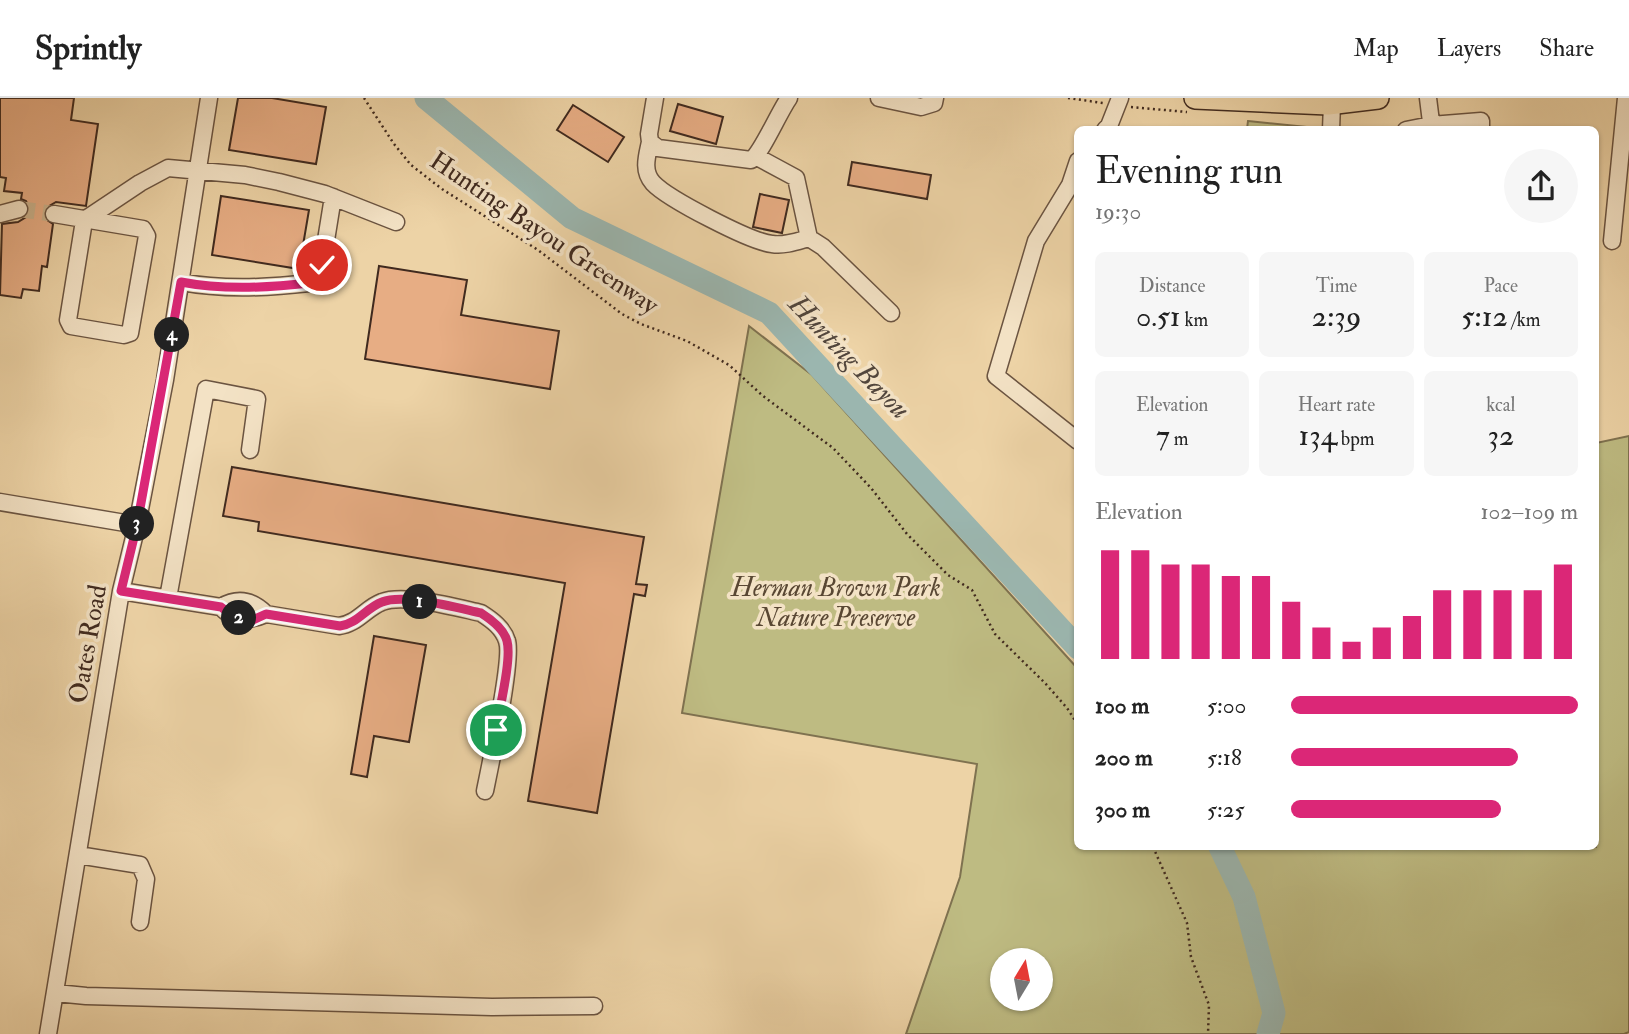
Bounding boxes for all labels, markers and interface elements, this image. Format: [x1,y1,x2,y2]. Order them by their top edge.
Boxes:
text: Sprintly [35,28,141,69]
text: Map [1354,33,1399,64]
text: Layers [1437,33,1501,64]
text: Share [1539,33,1594,64]
street label: Hunting Bayou Greenway [424,145,665,322]
text: Evening run [1095,147,1283,195]
button: share [1504,149,1578,223]
text: 19:30 [1095,197,1141,226]
pin [292,235,352,295]
icon: check [303,246,341,284]
text: Distance [1139,274,1205,298]
text: Time [1316,274,1357,298]
text: Pace [1484,274,1518,298]
water label: Hunting Bayou [779,286,917,427]
text: 0.51 [1136,298,1181,335]
text: 2:39 [1312,298,1361,335]
text: 5:12 [1461,298,1508,335]
text: km [1181,308,1208,332]
text: /km [1508,308,1540,332]
pin: 4 [154,317,190,352]
text: 4 [166,322,177,346]
text: Elevation [1136,393,1208,417]
text: Heart rate [1298,393,1375,417]
text: kcal [1486,393,1515,417]
text: 7 [1156,417,1170,454]
text: 134 [1299,417,1337,454]
text: 32 [1487,417,1514,454]
text: m [1170,427,1188,451]
text: bpm [1337,427,1374,451]
text: Elevation [1095,497,1183,526]
text: 102–109 m [1481,497,1578,526]
pin: 3 [120,506,154,542]
text: 3 [133,511,140,535]
park label: Herman Brown Park Nature Preserve [730,572,941,634]
street label: Oates Road [62,582,114,706]
pin: 1 [402,584,438,620]
text: 1 [416,589,423,613]
pin: 2 [222,601,256,636]
text: 2 [234,605,243,629]
text: 100 m [1095,691,1149,720]
text: 5:00 [1207,691,1246,720]
pin [466,700,526,760]
icon: arrive [477,711,515,749]
text: 200 m [1095,743,1153,772]
text: 5:18 [1207,743,1242,772]
text: 300 m [1095,795,1150,824]
text: 5:25 [1207,795,1245,824]
north arrow [990,948,1054,1012]
map controls [990,948,1053,1011]

